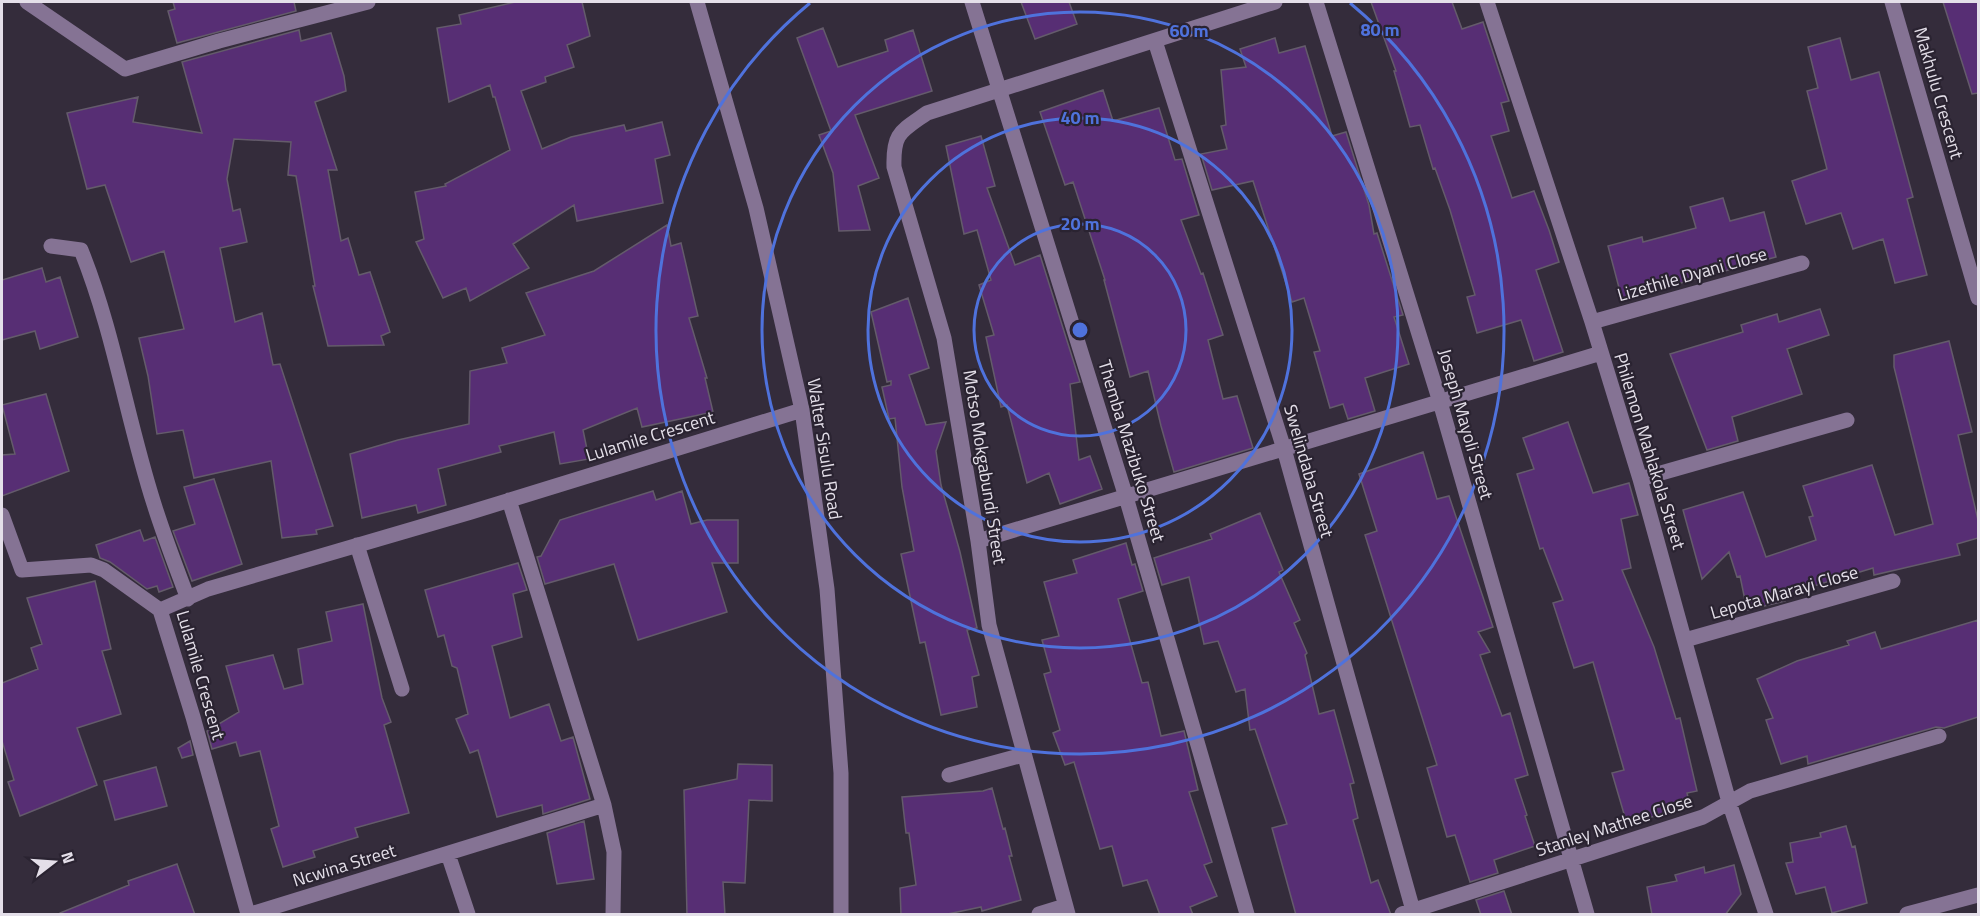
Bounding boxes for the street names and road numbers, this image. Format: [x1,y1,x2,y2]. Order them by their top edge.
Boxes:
street label: Makhulu Crescent [1907,24,1971,163]
street label: Lizethile Dyani Close [1614,240,1770,308]
street label: Joseph Mayoli Street [1432,345,1501,503]
street label: Philemon Mahlakola Street [1607,349,1693,553]
street label: Themba Mazibuko Street [1091,357,1173,546]
street label: Motso Mokgabundi Street [956,368,1014,567]
street label: Walter Sisulu Road [801,376,849,522]
street label: Swelindaba Street [1277,401,1341,541]
street label: Lulamile Crescent [582,403,718,468]
street label: Lepota Marayi Close [1707,558,1861,626]
street label: Lulamile Crescent [170,607,233,744]
street label: Stanley Mathee Close [1532,787,1696,863]
street label: Ncwina Street [289,836,400,893]

